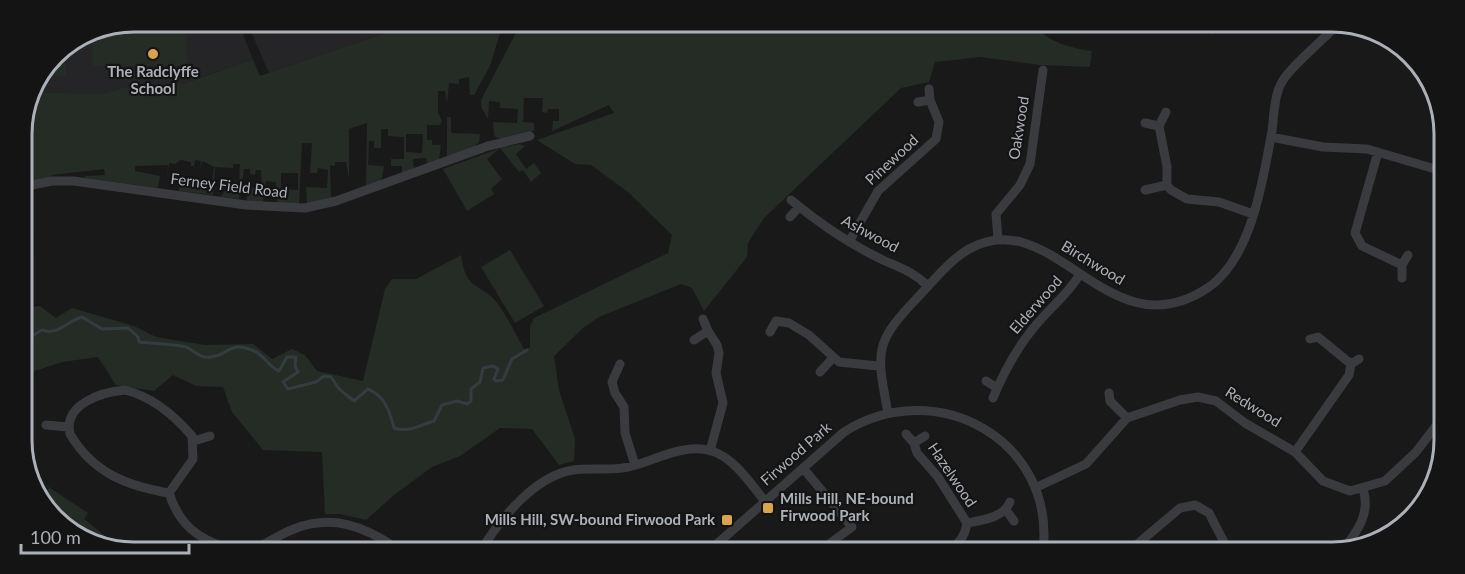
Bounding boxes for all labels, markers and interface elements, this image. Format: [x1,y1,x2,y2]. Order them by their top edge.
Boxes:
marker: The Radclyffe School [146,47,160,61]
place label: The Radclyffe School [107,62,199,97]
street label: Oakwood [1004,95,1032,161]
street label: Pinewood [861,130,922,188]
street label: Ferney Field Road [170,169,289,201]
street label: Ashwood [839,211,902,256]
street label: Birchwood [1059,236,1129,288]
street label: Elderwood [1005,272,1065,337]
street label: Redwood [1222,382,1285,430]
street label: Firwood Park [756,417,835,489]
street label: Hazelwood [925,439,981,510]
place label: Mills Hill, NE-bound Firwood Park [780,489,914,524]
marker: Mills Hill, NE-bound Firwood Park [761,501,775,515]
place label: Mills Hill, SW-bound Firwood Park [485,510,716,528]
marker: Mills Hill, SW-bound Firwood Park [720,513,734,527]
scale bar [21,517,189,555]
text: 100 m [30,526,81,548]

